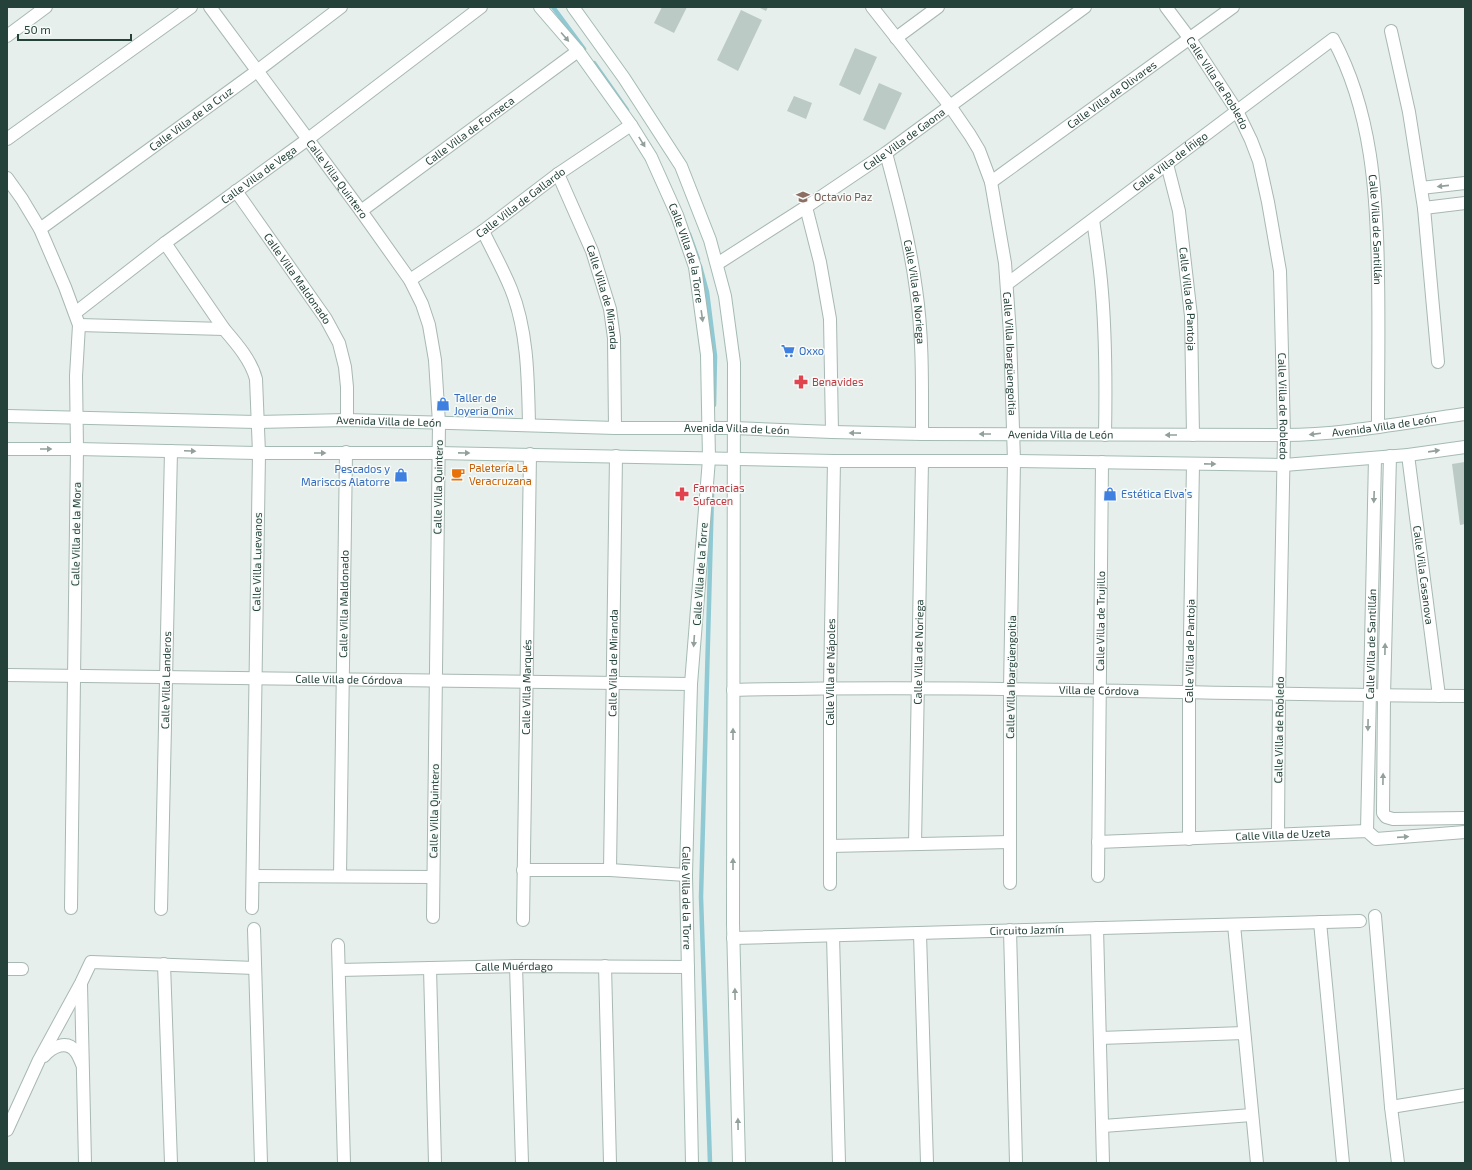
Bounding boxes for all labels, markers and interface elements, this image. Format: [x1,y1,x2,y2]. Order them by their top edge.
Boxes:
scale bar [18,16,131,42]
text: 50 m [24,22,51,36]
one-way arrow [561,31,570,42]
street label: Calle Villa de Robledo [1184,34,1252,131]
street label: Calle Villa de Olivares [1064,57,1159,131]
street label: Calle Villa de la Cruz [146,83,236,153]
street label: Calle Villa de Fonseca [422,93,517,168]
street label: Calle Villa de Gaona [860,105,947,173]
street label: Calle Villa de Íñigo [1130,129,1210,193]
one-way arrow [638,136,645,148]
street label: Calle Villa Quintero [304,137,371,221]
street label: Calle Villa de Vega [218,143,299,206]
street label: Calle Villa de Gallardo [473,164,567,240]
street label: Calle Villa de Santillán [1367,174,1385,285]
one-way arrow [1437,182,1449,189]
school or university icon: Octavio Paz [795,189,811,205]
place label: Octavio Paz [814,190,873,203]
street label: Calle Villa de la Torre [666,201,707,304]
street label: Calle Villa Maldonado [262,230,334,326]
street label: Calle Villa de Noriega [902,238,928,344]
street label: Calle Villa de Miranda [584,243,621,350]
street label: Calle Villa de Pantoja [1177,246,1199,351]
street label: Calle Villa Ibargüengoitia [1001,291,1020,416]
one-way arrow [699,310,705,322]
supermarket icon: Oxxo [780,343,796,359]
place label: Oxxo [799,344,824,357]
street label: Calle Villa de Robledo [1276,353,1291,460]
pharmacy icon: Benavides [793,374,809,390]
place label: Benavides [812,375,864,388]
place label: Taller de Joyeria Onix [454,391,514,417]
shop icon: Taller de Joyeria Onix [435,396,451,412]
street label: Avenida Villa de León [1331,411,1437,439]
street label: Avenida Villa de León [336,413,442,429]
street label: Avenida Villa de León [684,421,790,436]
street label: Avenida Villa de León [1008,427,1113,441]
one-way arrow [848,430,861,436]
one-way arrow [1309,430,1321,437]
one-way arrow [978,431,991,437]
one-way arrow [1164,432,1177,438]
street label: Calle Villa Quintero [430,440,446,534]
one-way arrow [40,446,53,452]
one-way arrow [184,448,197,454]
one-way arrow [1428,448,1440,454]
one-way arrow [314,449,326,456]
one-way arrow [458,450,471,456]
place label: Paletería La Veracruzana [469,461,532,487]
one-way arrow [1204,461,1217,467]
place label: Pescados y Mariscos Alatorre [301,462,390,488]
cafe icon: Paletería La Veracruzana [450,466,466,482]
shop icon: Pescados y Mariscos Alatorre [393,467,409,483]
place label: Farmacias Sufacen [693,481,745,507]
street label: Calle Villa de la Mora [68,482,83,586]
pharmacy icon: Farmacias Sufacen [674,486,690,502]
shop icon: Estética Elva’s [1102,486,1118,502]
place label: Estética Elva’s [1121,487,1193,500]
one-way arrow [1371,491,1378,503]
street label: Calle Villa Luevanos [249,512,264,612]
street label: Calle Villa de la Torre [689,522,710,626]
street label: Calle Villa Casanova [1411,525,1437,625]
street label: Calle Villa Maldonado [336,550,351,658]
street label: Calle Villa de Trujillo [1093,571,1108,671]
street label: Calle Villa de Santillán [1363,589,1378,700]
street label: Calle Villa de Noriega [911,599,925,705]
street label: Calle Villa de Pantoja [1182,599,1198,703]
street label: Calle Villa de Miranda [605,609,620,717]
street label: Calle Villa Ibargüengoitia [1003,615,1018,739]
street label: Calle Villa de Nápoles [823,618,837,726]
street label: Calle Villa Landeros [158,631,173,729]
one-way arrow [691,635,698,647]
street label: Calle Villa Marqués [519,639,533,735]
one-way arrow [1382,642,1388,655]
street label: Calle Villa de Córdova [295,672,403,686]
street label: Calle Villa de Robledo [1271,676,1286,784]
street label: Villa de Córdova [1059,683,1139,697]
one-way arrow [1365,719,1372,731]
one-way arrow [730,727,736,740]
street label: Calle Villa Quintero [426,764,442,858]
one-way arrow [1380,772,1386,785]
street label: Calle Villa de Uzeta [1235,826,1331,842]
one-way arrow [1397,833,1409,840]
street label: Calle Villa de la Torre [680,846,695,950]
one-way arrow [730,857,736,870]
street label: Circuito Jazmín [989,922,1064,937]
street label: Calle Muérdago [475,959,553,973]
one-way arrow [731,988,738,1000]
one-way arrow [735,1117,741,1130]

